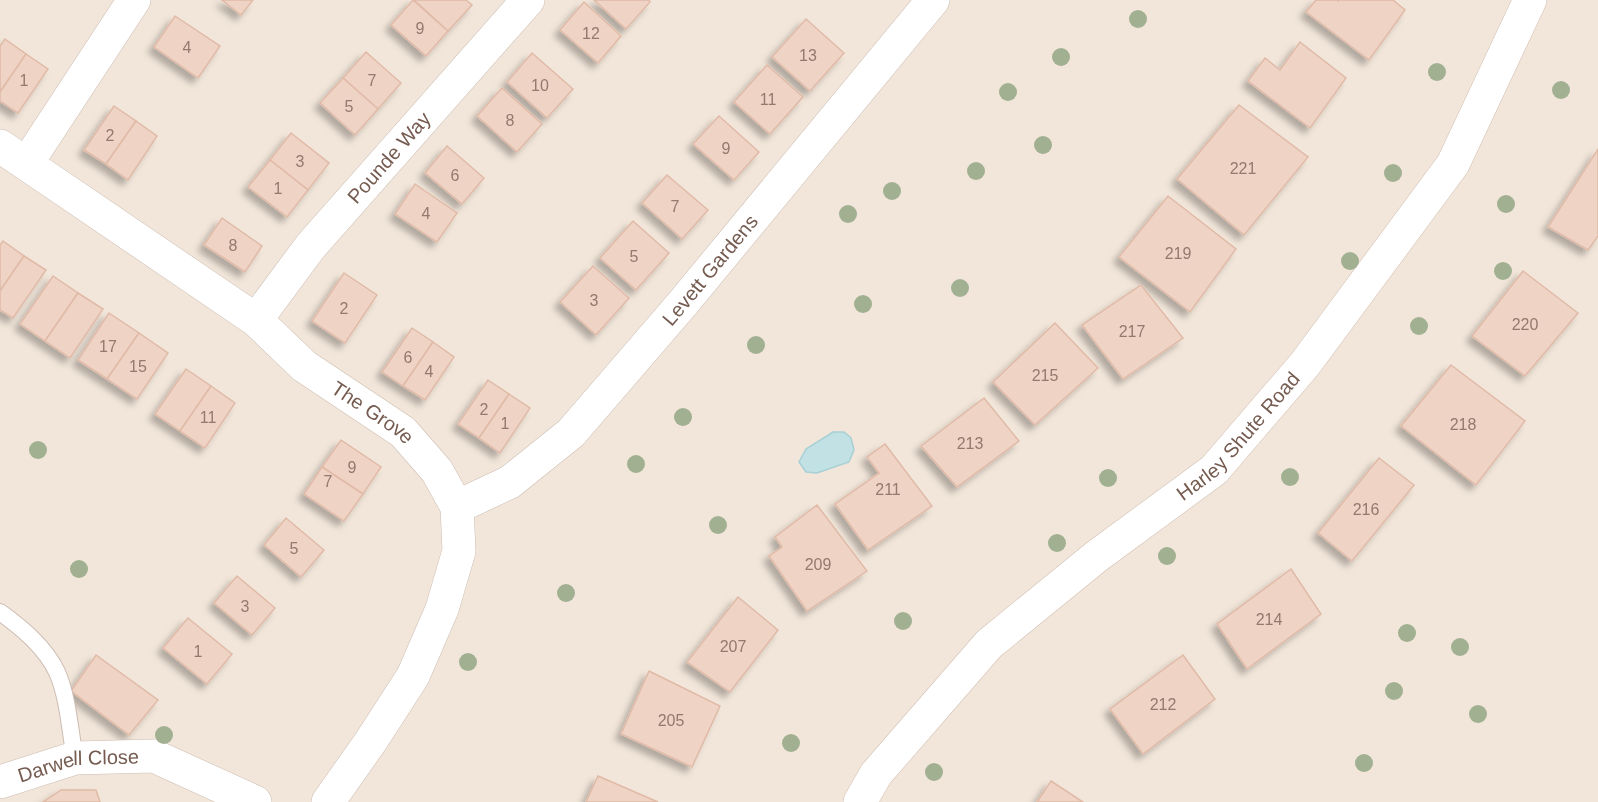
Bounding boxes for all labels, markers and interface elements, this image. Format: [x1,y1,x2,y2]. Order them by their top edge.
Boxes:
house number: 9 [416,20,425,37]
house number: 12 [582,25,600,42]
house number: 4 [183,39,192,56]
house number: 13 [799,47,817,64]
house number: 1 [20,72,29,89]
house number: 7 [368,72,377,89]
house number: 10 [531,77,549,94]
house number: 11 [760,91,776,108]
house number: 5 [345,98,354,115]
street label: Pounde Way [343,108,435,208]
house number: 8 [506,112,515,129]
house number: 2 [106,127,115,144]
house number: 9 [722,140,731,157]
house number: 3 [296,153,305,170]
house number: 221 [1230,160,1256,177]
house number: 6 [451,167,460,184]
house number: 1 [274,180,283,197]
house number: 7 [671,198,680,215]
house number: 4 [422,205,431,222]
street label: Levett Gardens [658,210,762,330]
house number: 8 [229,237,238,254]
house number: 219 [1165,245,1191,262]
house number: 5 [630,248,639,265]
house number: 3 [590,292,599,309]
house number: 2 [340,300,349,317]
house number: 220 [1512,316,1538,333]
house number: 217 [1119,323,1145,340]
house number: 17 [99,338,117,355]
house number: 6 [404,349,413,366]
house number: 15 [129,358,147,375]
house number: 4 [425,363,434,380]
house number: 215 [1032,367,1058,384]
street label: Harley Shute Road [1172,368,1304,505]
street label: The Grove [328,377,419,448]
house number: 2 [480,401,489,418]
house number: 11 [200,409,216,426]
house number: 1 [501,415,510,432]
house number: 218 [1450,416,1476,433]
house number: 213 [957,435,983,452]
house number: 9 [348,459,357,476]
house number: 7 [324,473,333,490]
house number: 211 [875,481,901,498]
house number: 216 [1353,501,1379,518]
house number: 5 [290,540,299,557]
house number: 209 [805,556,831,573]
house number: 3 [241,598,250,615]
house number: 214 [1256,611,1282,628]
house number: 207 [720,638,746,655]
house number: 1 [194,643,203,660]
house number: 212 [1150,696,1176,713]
house number: 205 [658,712,684,729]
street label: Darwell Close [15,745,139,787]

